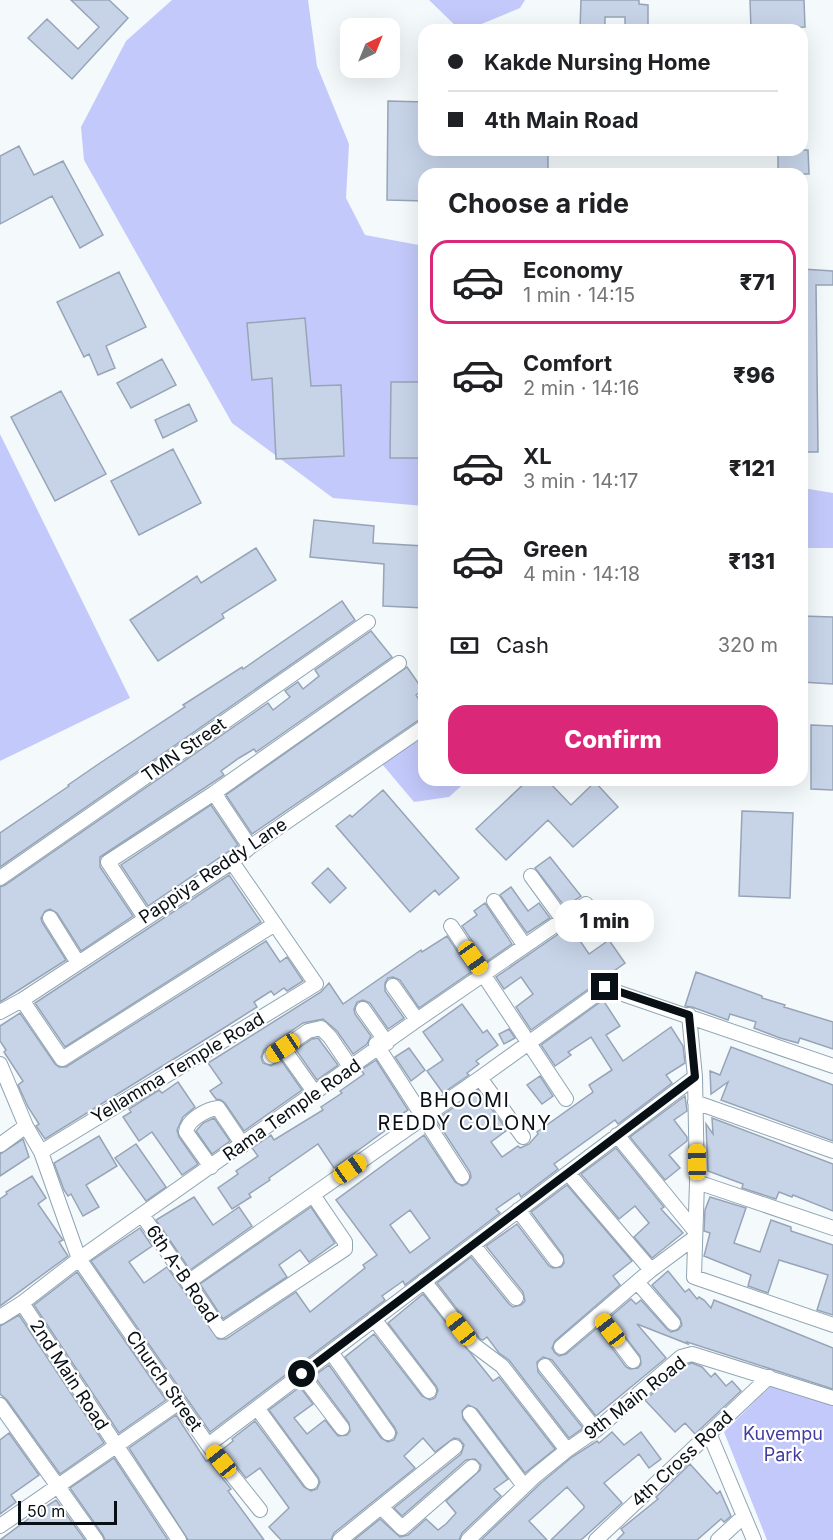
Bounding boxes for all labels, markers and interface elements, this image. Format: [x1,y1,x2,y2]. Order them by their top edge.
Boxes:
north arrow [340,18,400,78]
map controls [340,18,400,78]
text: Kakde Nursing Home [484,49,711,75]
text: 4th Main Road [484,107,639,133]
text: Choose a ride [448,187,629,220]
icon: car [451,255,505,309]
text: Economy [523,257,623,283]
text: ₹71 [740,269,775,295]
text: 1 min · 14:15 [523,283,635,307]
icon: car [451,348,505,402]
text: Comfort [523,350,612,376]
text: ₹96 [733,362,775,388]
text: 2 min · 14:16 [523,376,639,400]
icon: car [451,441,505,495]
text: XL [523,443,552,469]
text: ₹121 [729,455,775,481]
text: 3 min · 14:17 [523,469,638,493]
icon: car [451,534,505,588]
text: Green [523,536,588,562]
text: ₹131 [728,548,775,574]
text: 4 min · 14:18 [523,562,640,586]
icon: cash [448,629,481,662]
text: Cash [496,632,549,658]
text: 320 m [718,633,778,657]
button: Confirm [448,705,778,774]
street label: TMN Street [138,713,230,786]
street label: Pappiya Reddy Lane [135,813,291,928]
callout: 1 min [556,900,654,942]
text: 1 min [579,909,630,933]
car [455,938,491,978]
route end [591,973,618,1000]
street label: Yellamma Temple Road [88,1008,268,1127]
car [263,1030,303,1066]
street label: Rama Temple Road [219,1054,365,1165]
district label: BHOOMI REDDY COLONY [378,1088,552,1135]
car [688,1144,706,1180]
car [330,1151,370,1187]
street label: 6th A-B Road [142,1221,223,1326]
car [443,1309,479,1349]
car [592,1310,628,1350]
street label: 2nd Main Road [26,1316,113,1434]
street label: Church Street [122,1326,207,1435]
street label: 9th Main Road [580,1352,690,1444]
route start [288,1360,315,1387]
street label: 4th Cross Road [627,1406,737,1511]
park label: Kuvempu Park [743,1423,823,1465]
car [203,1441,239,1481]
scale bar [18,1498,117,1526]
text: 50 m [27,1501,65,1521]

